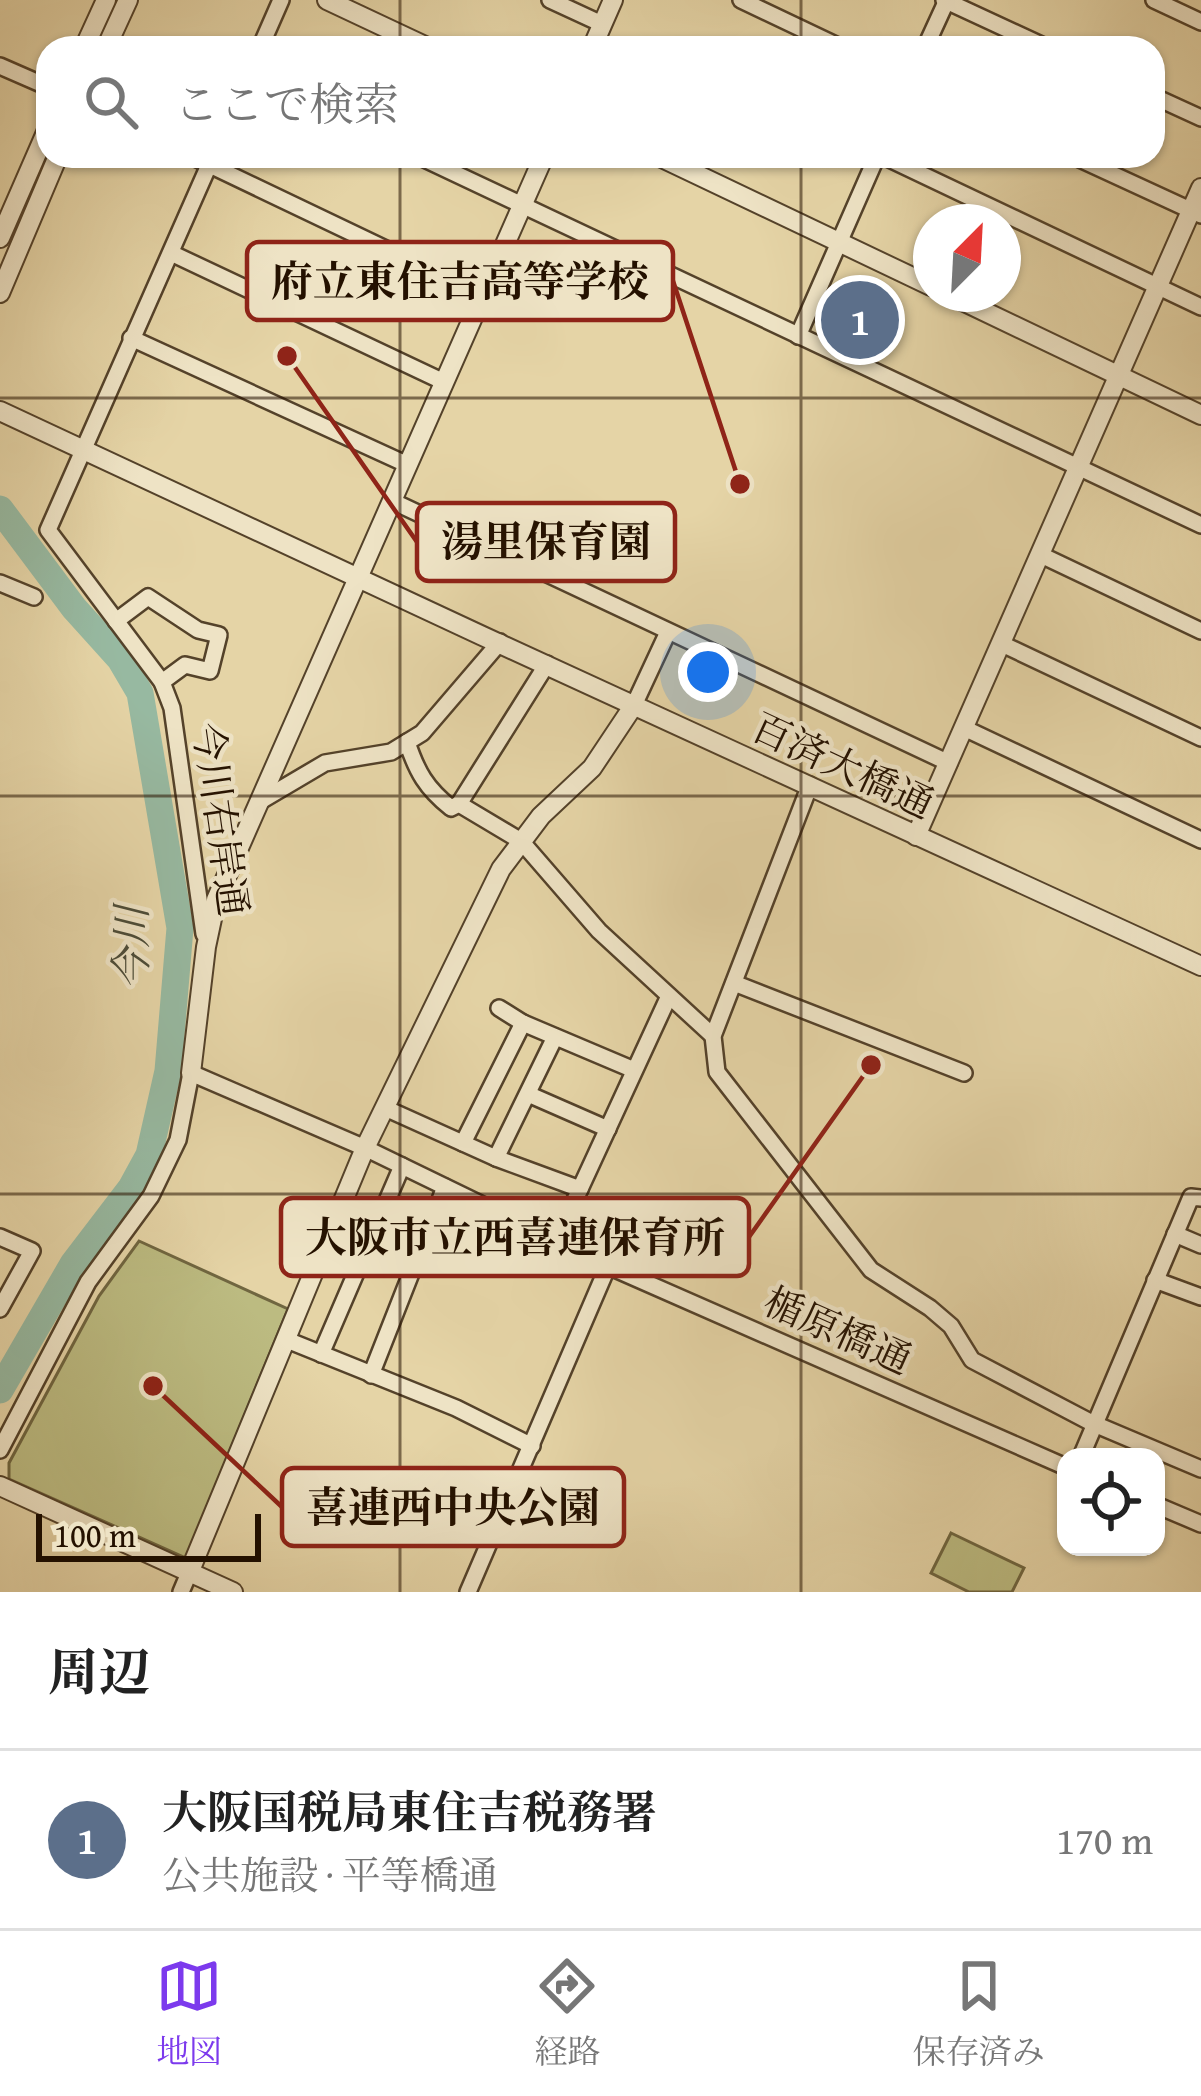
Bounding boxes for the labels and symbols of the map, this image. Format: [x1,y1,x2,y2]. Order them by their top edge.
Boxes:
north arrow [913,204,1021,312]
callout: 府立東住吉高等学校 [247,242,673,320]
text: 府立東住吉高等学校 [271,250,649,311]
pin: 1 [821,275,899,365]
callout: 湯里保育園 [417,503,675,581]
text: 湯里保育園 [441,510,651,571]
your location [678,642,738,702]
street label: 百済大橋通 [743,698,944,832]
street label: 今川右岸通 [180,718,263,919]
water label: 今川 [100,902,161,990]
callout: 大阪市立西喜連保育所 [281,1198,749,1276]
text: 大阪市立西喜連保育所 [305,1206,725,1267]
street label: 楯原橋通 [755,1272,921,1387]
callout: 喜連西中央公園 [282,1468,624,1546]
text: 喜連西中央公園 [306,1476,600,1537]
scale bar [36,1508,261,1561]

